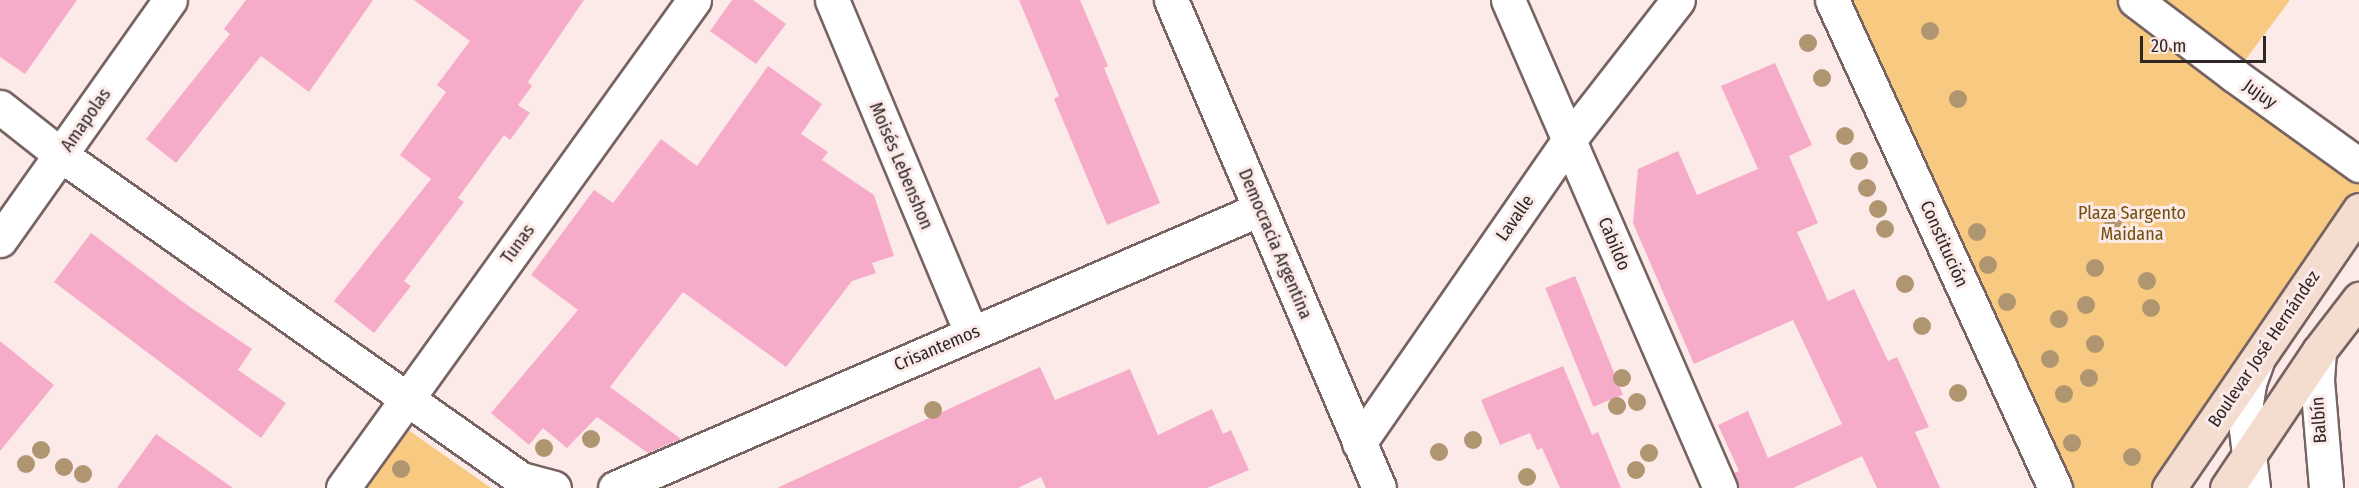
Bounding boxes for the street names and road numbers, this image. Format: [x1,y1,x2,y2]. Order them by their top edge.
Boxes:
street label: Jujuy [2239,75,2281,113]
street label: Amapolas [56,84,116,156]
street label: Moisés Lebenshon [865,99,937,233]
street label: Democracia Argentina [1234,166,1316,322]
street label: Lavalle [1491,191,1539,245]
street label: Constitución [1915,197,1973,291]
street label: Cabildo [1593,214,1635,274]
street label: Tunas [497,220,539,268]
street label: Boulevar José Hernández [2204,267,2324,431]
street label: Crisantemos [891,320,983,376]
street label: Balbín [2307,396,2331,444]

